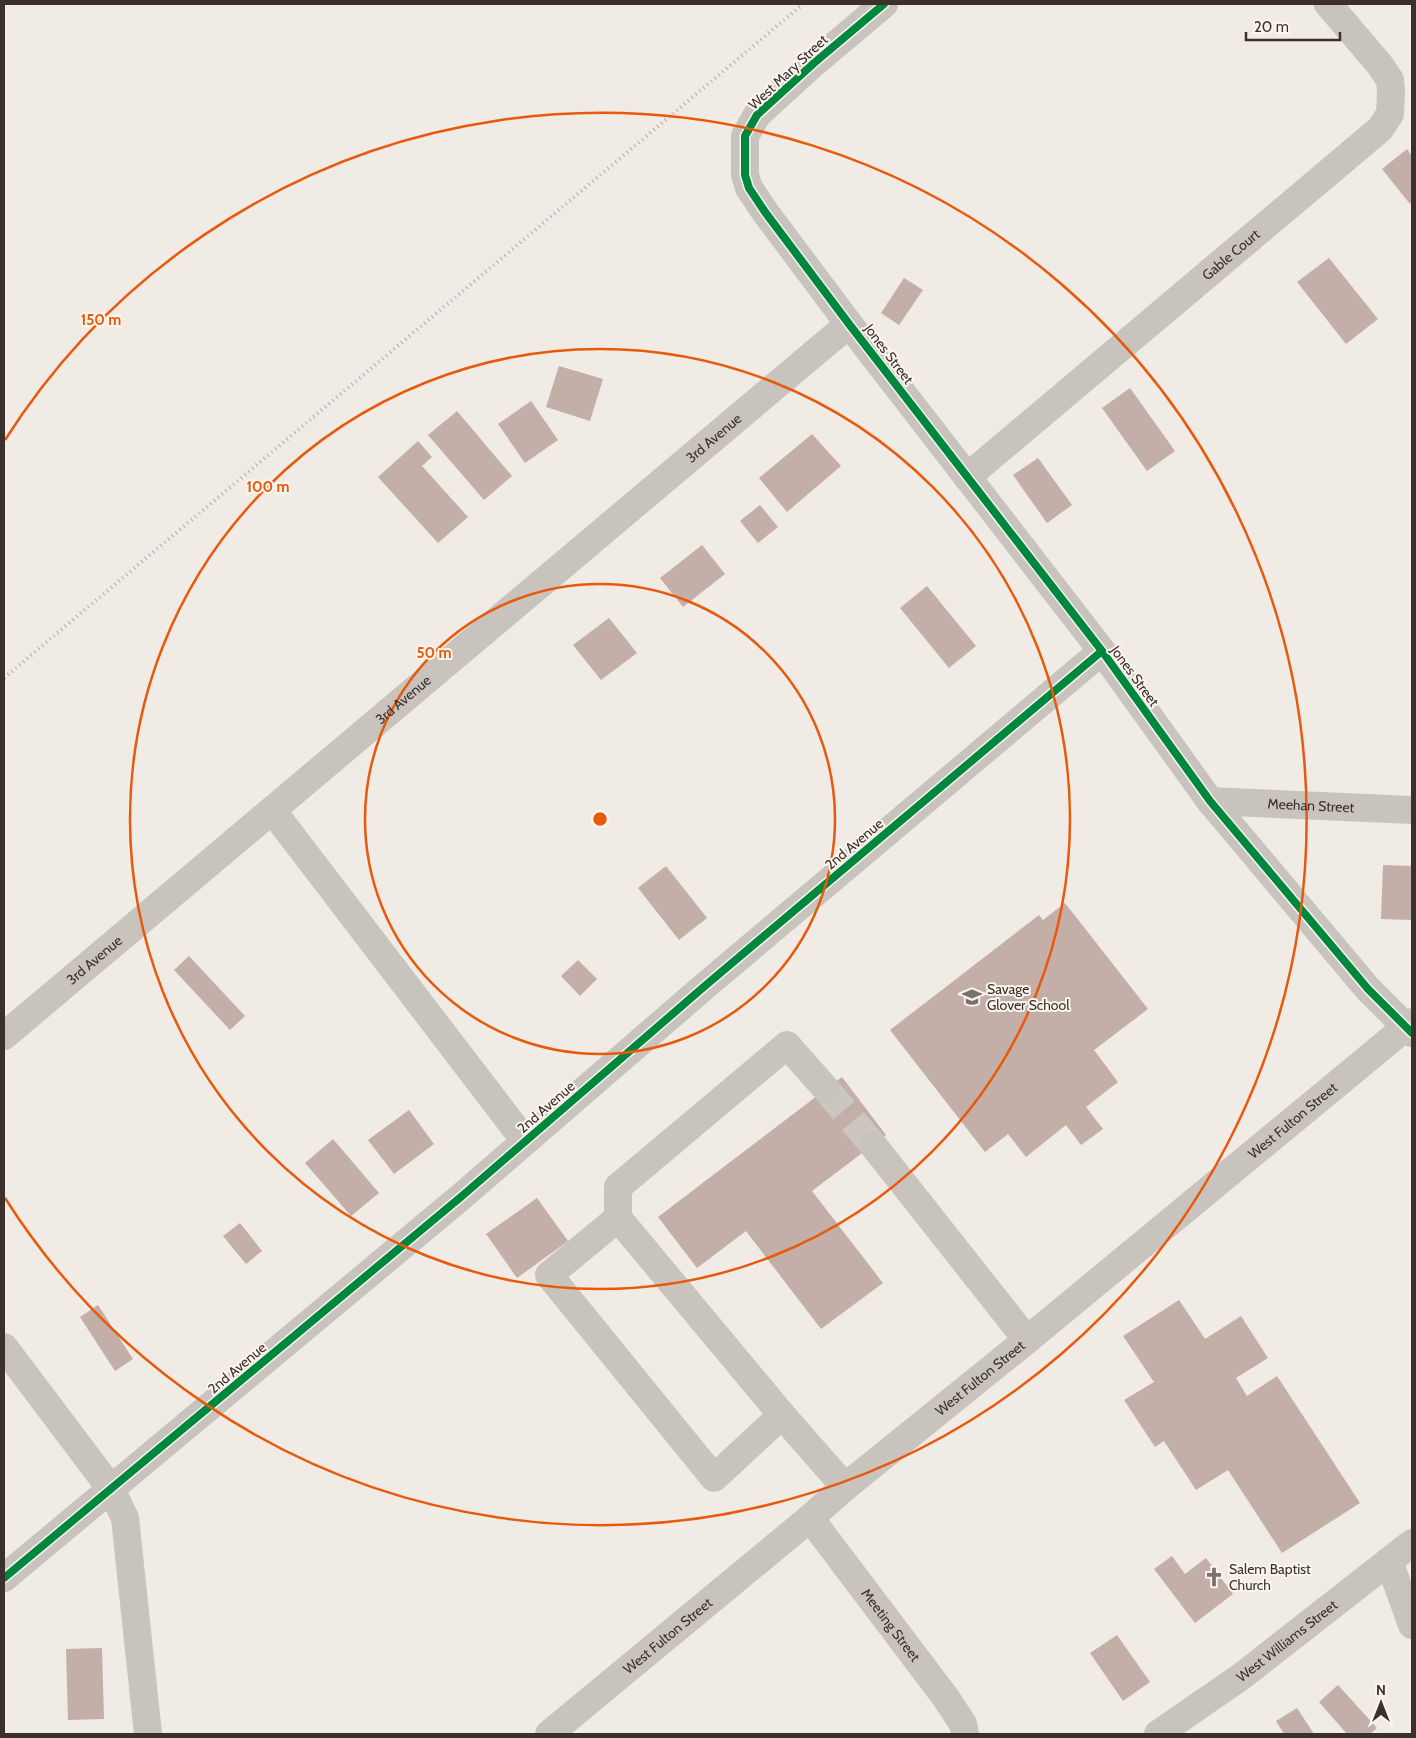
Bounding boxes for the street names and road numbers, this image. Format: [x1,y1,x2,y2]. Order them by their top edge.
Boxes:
street label: West Mary Street [745,30,832,113]
street label: Gable Court [1198,225,1264,284]
street label: Jones Street [860,319,918,388]
street label: 3rd Avenue [682,410,745,467]
street label: Jones Street [1106,641,1163,710]
street label: 3rd Avenue [372,671,435,728]
street label: Meehan Street [1267,795,1355,816]
street label: 2nd Avenue [821,814,887,874]
street label: 3rd Avenue [63,931,126,988]
street label: 2nd Avenue [513,1077,579,1137]
street label: West Fulton Street [1244,1078,1341,1163]
street label: West Fulton Street [931,1336,1029,1420]
street label: 2nd Avenue [204,1338,270,1398]
street label: Meeting Street [857,1585,924,1665]
street label: West Fulton Street [619,1594,716,1678]
street label: West Williams Street [1233,1596,1341,1686]

